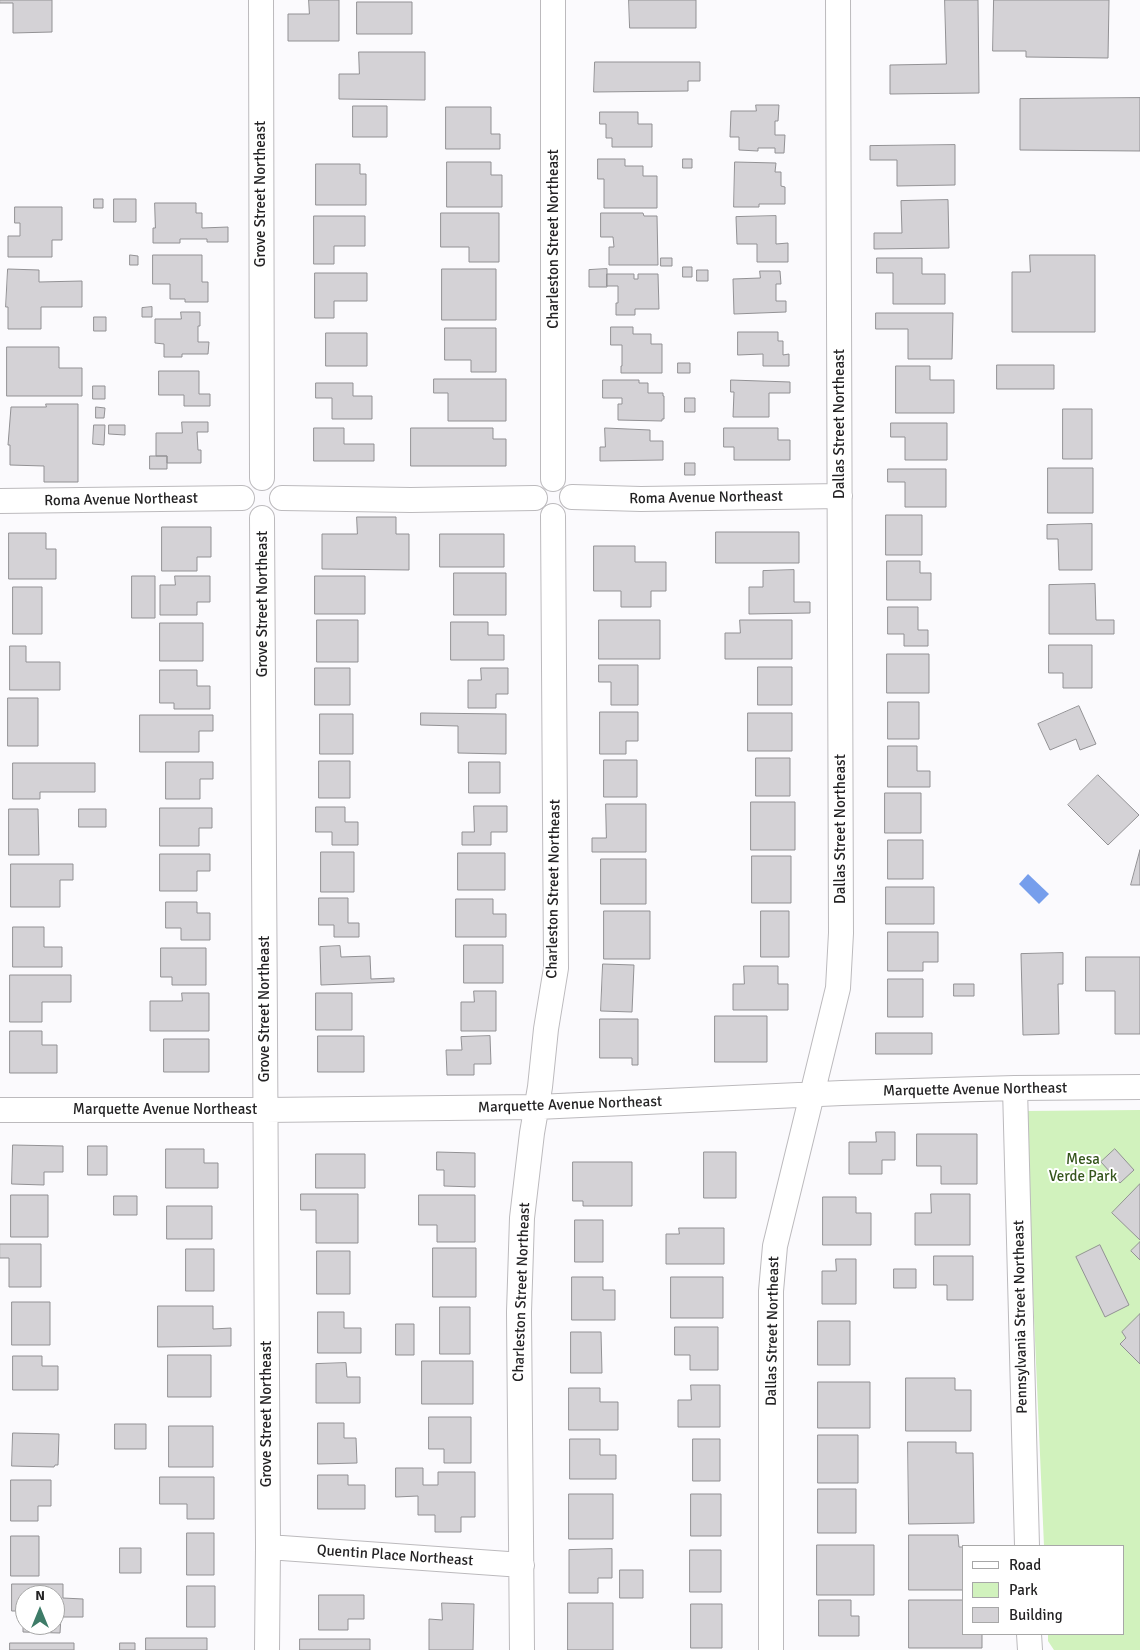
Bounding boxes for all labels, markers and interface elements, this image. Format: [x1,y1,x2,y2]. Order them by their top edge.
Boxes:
street label: Grove Street Northeast [252,121,270,267]
street label: Charleston Street Northeast [545,149,563,329]
street label: Dallas Street Northeast [831,349,849,499]
street label: Roma Avenue Northeast [629,488,783,508]
street label: Roma Avenue Northeast [44,490,198,510]
street label: Grove Street Northeast [254,531,272,677]
street label: Dallas Street Northeast [832,754,850,904]
street label: Charleston Street Northeast [543,799,565,979]
street label: Grove Street Northeast [256,936,274,1082]
street label: Marquette Avenue Northeast [883,1079,1067,1101]
street label: Marquette Avenue Northeast [478,1093,662,1117]
street label: Marquette Avenue Northeast [73,1101,257,1119]
park label: Mesa Verde Park [1049,1151,1117,1186]
street label: Charleston Street Northeast [510,1202,534,1382]
street label: Pennsylvania Street Northeast [1010,1220,1032,1414]
street label: Dallas Street Northeast [763,1256,783,1406]
street label: Grove Street Northeast [258,1341,276,1487]
street label: Quentin Place Northeast [316,1542,474,1570]
legend [962,1545,1125,1635]
text: Road [1009,1556,1041,1574]
text: Park [1009,1581,1038,1599]
north arrow [15,1585,65,1635]
text: N [35,1587,45,1604]
text: Building [1009,1606,1063,1624]

